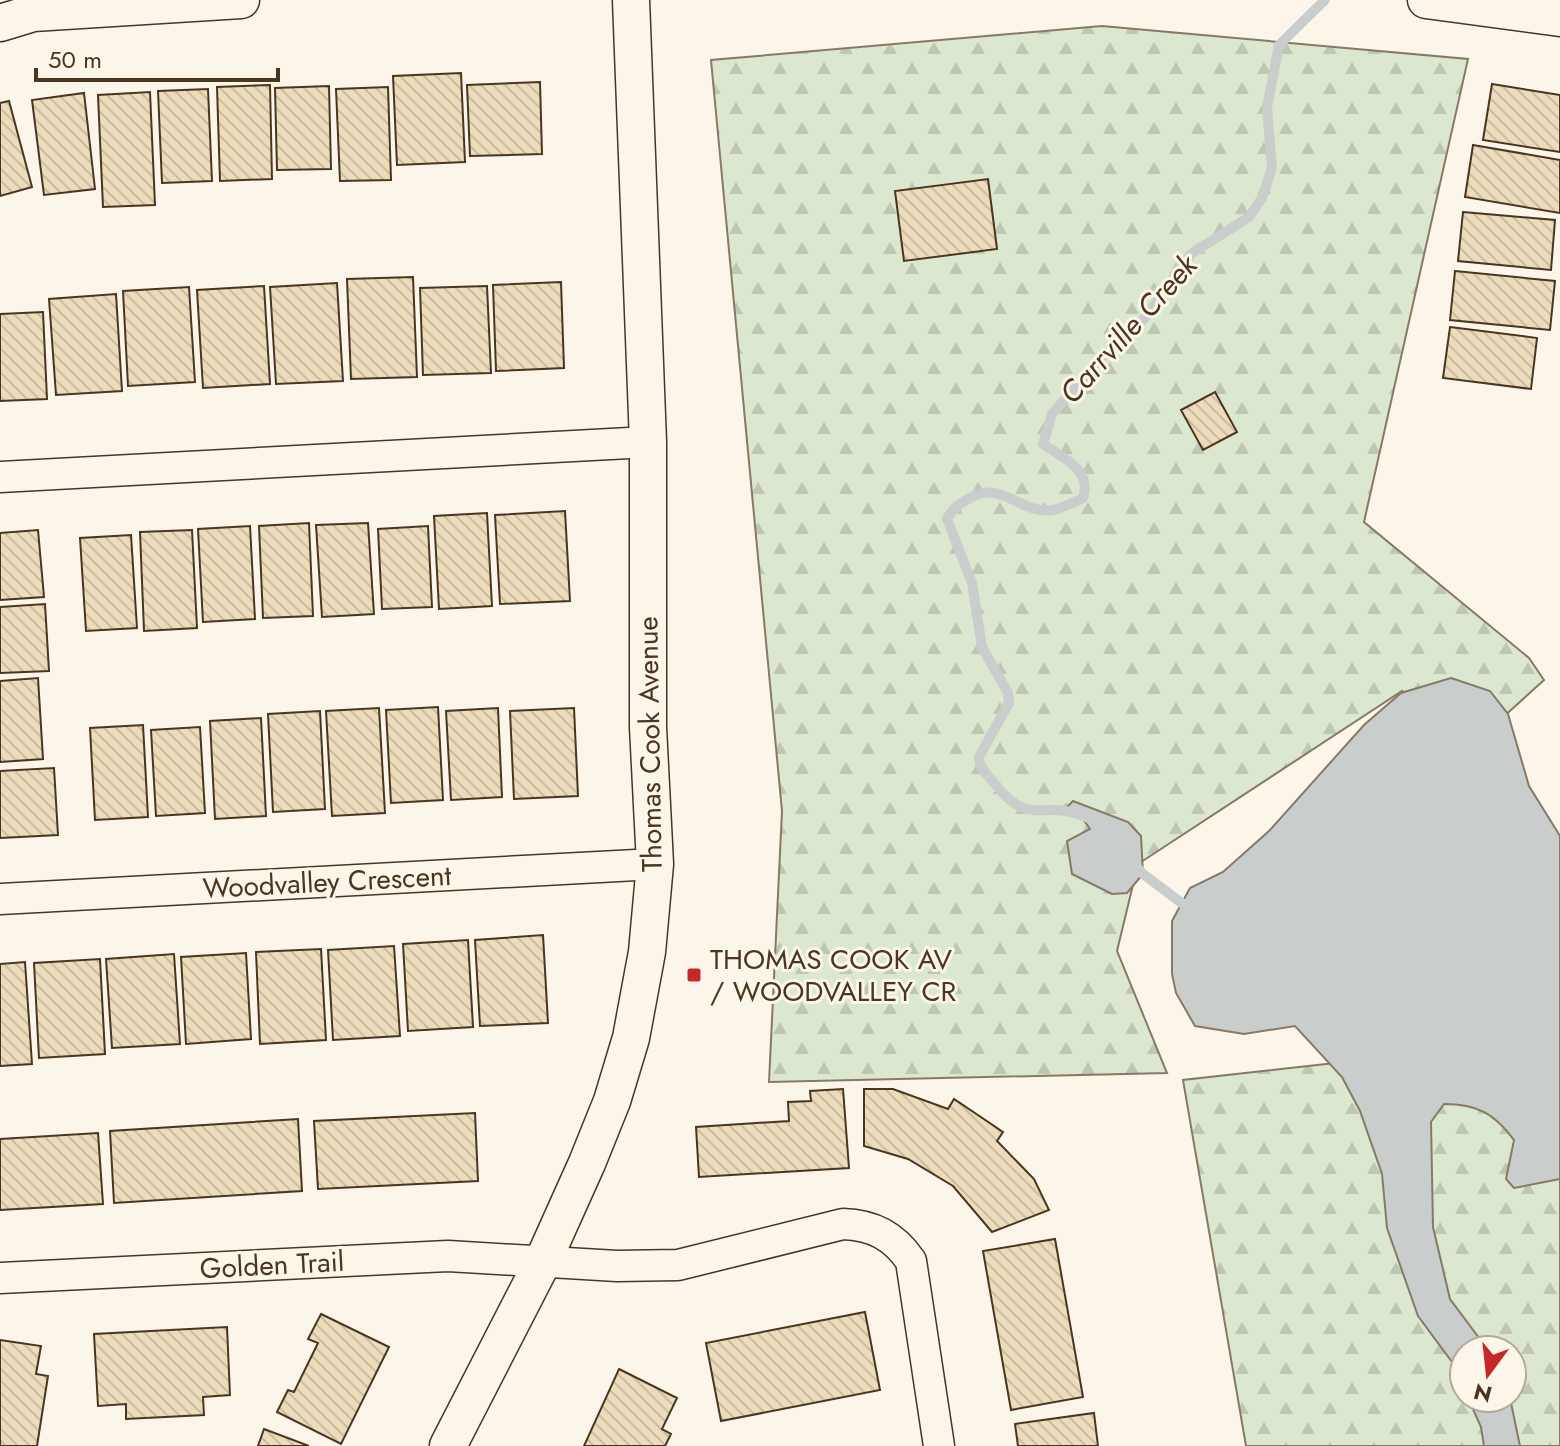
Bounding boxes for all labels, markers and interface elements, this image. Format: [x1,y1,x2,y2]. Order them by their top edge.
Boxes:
scale bar [36,32,278,82]
text: 50 m [48,42,102,77]
water label: Carrville Creek [1049,244,1208,413]
street label: Thomas Cook Avenue [627,616,673,872]
street label: Woodvalley Crescent [202,855,453,909]
place label: THOMAS COOK AV / WOODVALLEY CR [710,939,957,1012]
marker: THOMAS COOK AV / WOODVALLEY CR [685,966,703,984]
street label: Golden Trail [199,1241,345,1289]
north arrow [1448,1334,1528,1414]
text: N [1470,1376,1495,1411]

